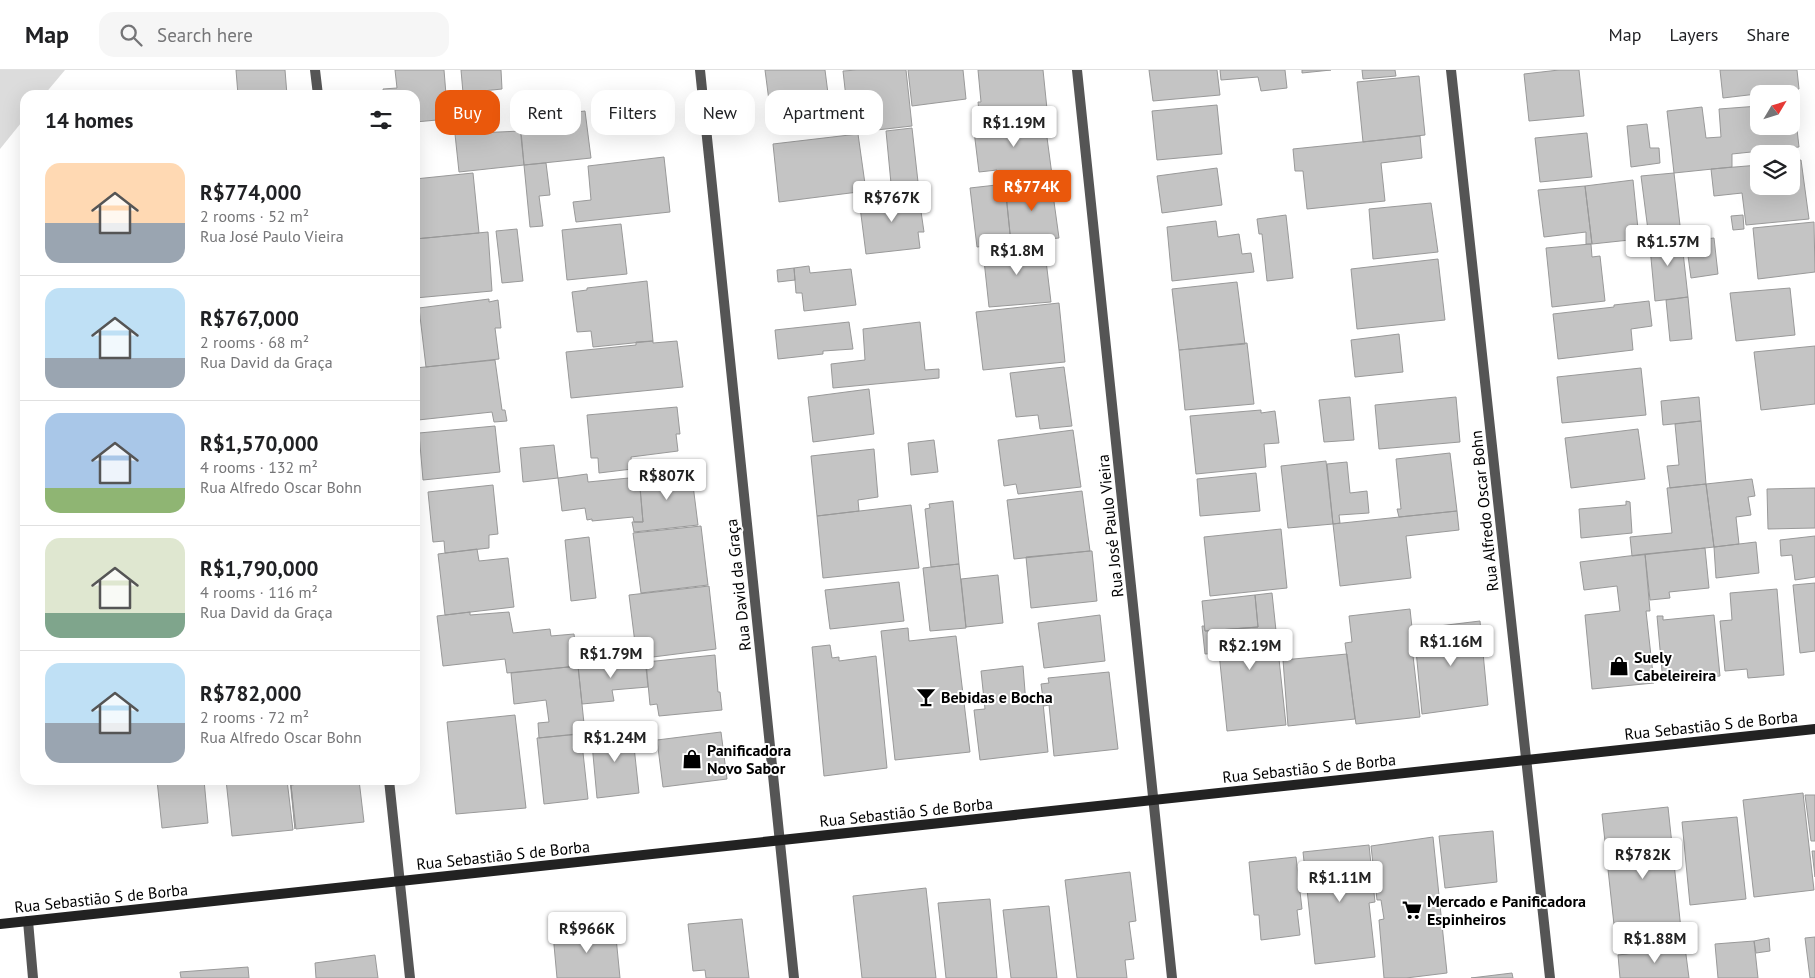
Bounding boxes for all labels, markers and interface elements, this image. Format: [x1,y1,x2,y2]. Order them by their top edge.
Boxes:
search box [99,12,449,57]
text: Map [25,19,69,50]
icon: search [117,21,145,49]
text: Search here [157,23,253,47]
text: Map [1609,23,1641,46]
text: Layers [1669,23,1718,46]
text: Share [1746,23,1790,46]
north arrow [1750,85,1800,135]
map controls [1750,85,1800,195]
chip: Buy [435,90,500,135]
chip: Rent [510,90,581,135]
chip: Filters [591,90,675,135]
chip: New [685,90,755,135]
chip: Apartment [765,90,883,135]
icon: filters [367,106,395,134]
pin: R$1.19M [968,106,1060,148]
text: 14 homes [45,107,133,134]
text: R$1.19M [983,112,1045,132]
button: layers [1750,145,1800,195]
pin: R$774K [991,170,1073,212]
text: R$774K [1004,176,1060,196]
text: R$774,000 [200,179,301,206]
pin: R$767K [851,180,933,223]
icon: home [85,183,145,243]
text: R$767K [864,187,920,207]
text: 2 rooms · 52 m² [200,206,309,226]
pin: R$1.57M [1622,224,1714,267]
text: Rua José Paulo Vieira [200,226,344,246]
text: R$1.57M [1637,231,1699,251]
pin: R$1.8M [976,234,1058,276]
text: R$1.8M [990,240,1044,260]
text: R$767,000 [200,305,299,332]
icon: home [85,308,145,368]
text: 2 rooms · 68 m² [200,332,309,352]
text: Rua David da Graça [200,352,333,372]
street label: Rua Alfredo Oscar Bohn [1466,429,1502,593]
text: R$1,570,000 [200,430,318,457]
icon: home [85,433,145,493]
street label: Rua José Paulo Vieira [1093,453,1127,599]
text: 4 rooms · 132 m² [200,457,318,477]
pin: R$807K [626,458,708,501]
text: R$807K [639,465,695,485]
text: Rua Alfredo Oscar Bohn [200,477,362,497]
street label: Rua David da Graça [721,518,755,652]
text: R$1,790,000 [200,555,318,582]
icon: home [85,558,145,618]
text: 4 rooms · 116 m² [200,582,318,602]
text: Rua David da Graça [200,602,333,622]
pin: R$1.16M [1405,624,1497,667]
pin: R$2.19M [1204,628,1296,671]
text: R$1.16M [1420,631,1482,651]
text: R$2.19M [1219,635,1281,655]
pin: R$1.79M [565,636,657,679]
text: R$1.79M [580,643,642,663]
place label: Suely Cabeleireira [1634,647,1716,685]
shop icon: Suely Cabeleireira [1608,655,1630,677]
text: R$782,000 [200,680,301,707]
icon: home [85,683,145,743]
bar icon: Bebidas e Bocha [915,686,937,708]
place label: Bebidas e Bocha [941,687,1053,707]
street label: Rua Sebastião S de Borba [1623,706,1799,744]
text: 2 rooms · 72 m² [200,707,309,727]
pin: R$1.24M [569,720,661,763]
text: Rua Alfredo Oscar Bohn [200,727,362,747]
text: R$1.24M [584,727,646,747]
place label: Panificadora Novo Sabor [707,740,791,778]
shop icon: Panificadora Novo Sabor [681,748,703,770]
street label: Rua Sebastião S de Borba [1221,749,1397,787]
street label: Rua Sebastião S de Borba [818,793,994,831]
street label: Rua Sebastião S de Borba [415,836,591,874]
pin: R$782K [1602,838,1684,880]
text: R$782K [1615,844,1671,864]
pin: R$1.11M [1294,860,1386,903]
text: R$1.11M [1309,867,1371,887]
street label: Rua Sebastião S de Borba [13,879,189,917]
place label: Mercado e Panificadora Espinheiros [1427,891,1586,929]
supermarket icon: Mercado e Panificadora Espinheiros [1401,899,1423,921]
pin: R$966K [546,912,628,954]
text: R$966K [559,918,615,938]
pin: R$1.88M [1609,922,1701,964]
text: R$1.88M [1624,928,1686,948]

